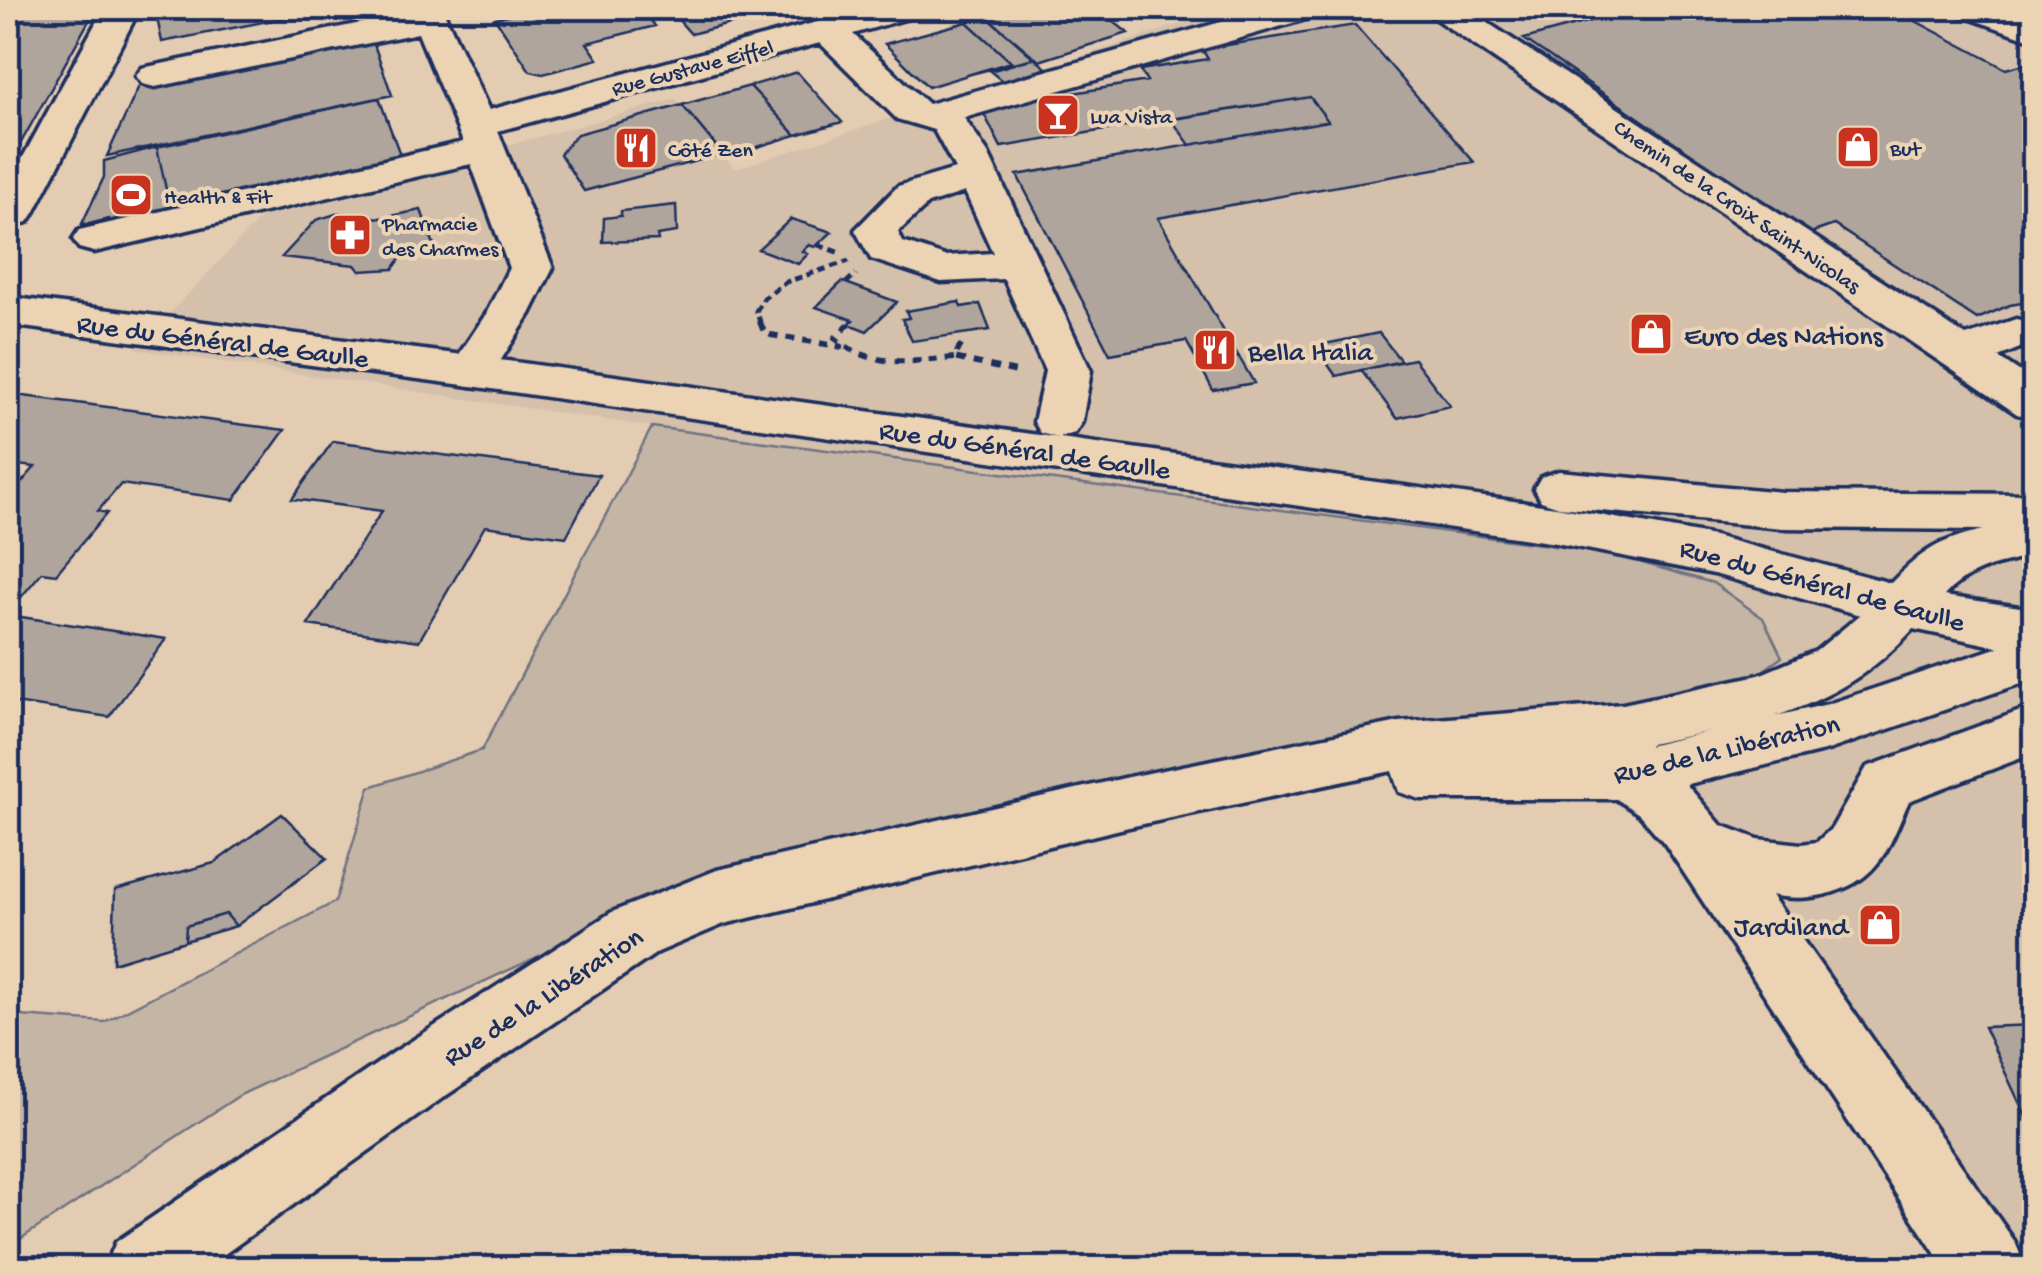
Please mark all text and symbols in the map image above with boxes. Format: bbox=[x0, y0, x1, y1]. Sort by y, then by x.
street label: Rue Gustave Eiffel bbox=[609, 36, 777, 104]
bar icon: Lua Vista bbox=[1035, 92, 1081, 138]
place label: Lua Vista bbox=[1090, 106, 1173, 132]
street label: Chemin de la Croix Saint-Nicolas bbox=[1607, 116, 1865, 301]
shop icon: But bbox=[1835, 124, 1881, 170]
restaurant icon: Côté Zen bbox=[613, 125, 659, 171]
place label: But bbox=[1889, 138, 1923, 164]
place label: Côté Zen bbox=[668, 139, 753, 165]
sports icon: Health & Fit bbox=[108, 172, 154, 218]
place label: Health & Fit bbox=[164, 186, 273, 212]
pharmacy icon: Pharmacie des Charmes bbox=[327, 212, 373, 258]
place label: Pharmacie des Charmes bbox=[381, 213, 499, 264]
street label: Rue du Général de Gaulle bbox=[75, 309, 371, 378]
shop icon: Euro des Nations bbox=[1628, 311, 1674, 357]
place label: Euro des Nations bbox=[1684, 322, 1884, 355]
restaurant icon: Bella Italia bbox=[1192, 327, 1238, 373]
place label: Bella Italia bbox=[1247, 338, 1374, 371]
street label: Rue du Général de Gaulle bbox=[877, 416, 1173, 489]
street label: Rue du Général de Gaulle bbox=[1676, 533, 1969, 641]
street label: Rue de la Libération bbox=[1611, 709, 1844, 793]
shop icon: Jardiland bbox=[1857, 902, 1903, 948]
place label: Jardiland bbox=[1734, 913, 1851, 946]
street label: Rue de la Libération bbox=[439, 922, 651, 1076]

